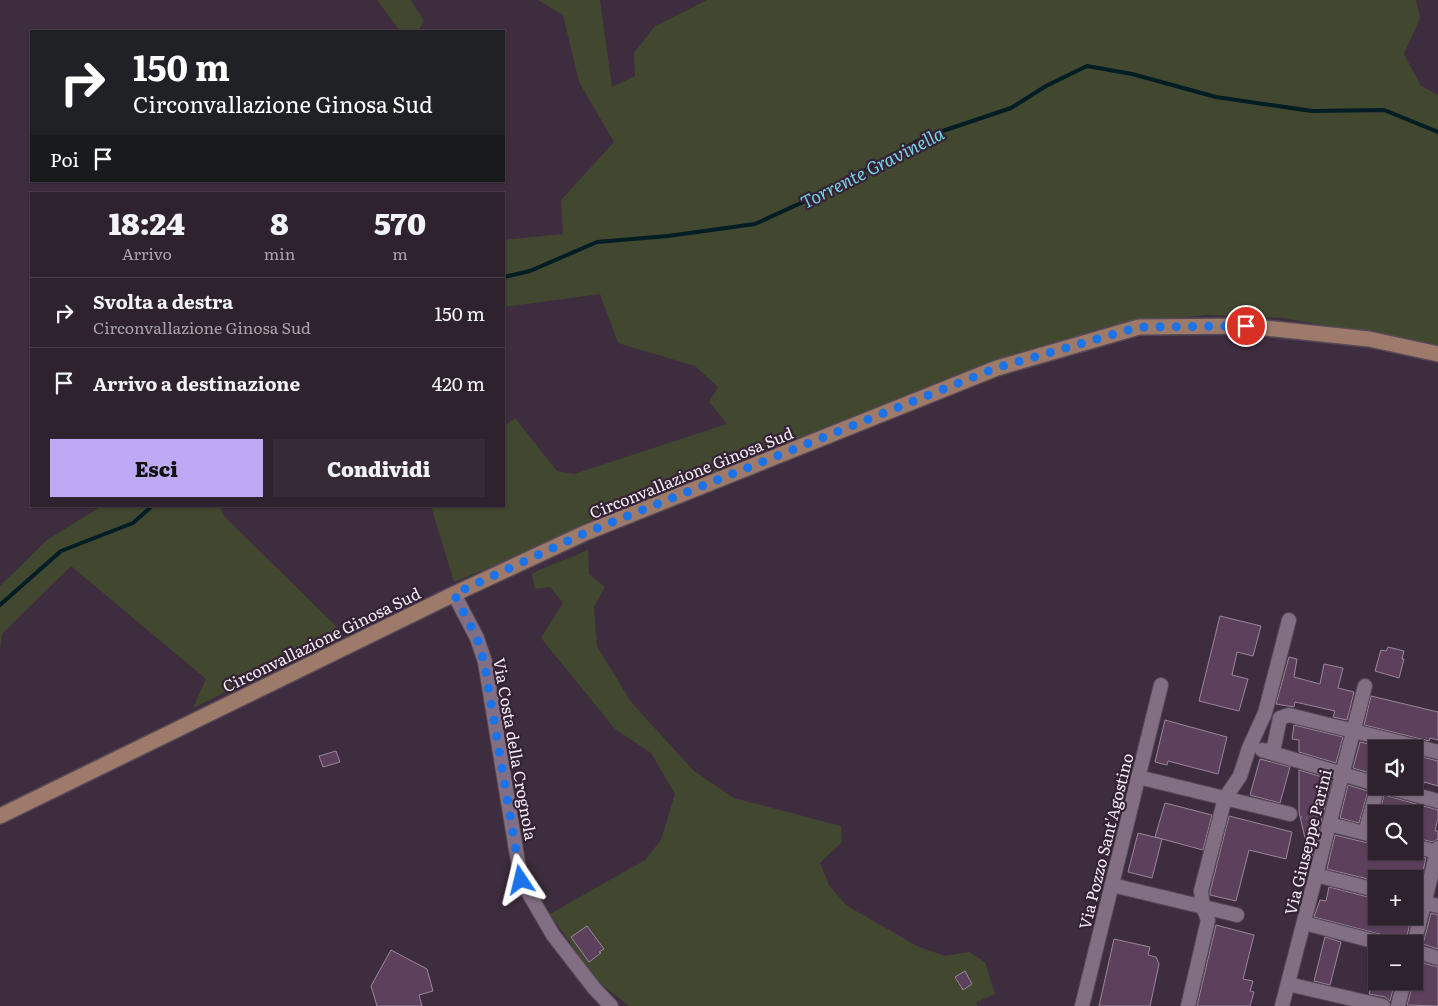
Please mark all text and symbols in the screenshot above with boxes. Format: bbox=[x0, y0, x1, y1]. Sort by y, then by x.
text: 150 m bbox=[133, 40, 230, 92]
icon: right bbox=[50, 50, 115, 115]
text: Circonvallazione Ginosa Sud bbox=[133, 87, 433, 120]
water label: Torrente Gravinella bbox=[796, 119, 949, 215]
text: Poi bbox=[50, 145, 79, 173]
icon: arrive bbox=[89, 145, 117, 173]
text: 18:24 bbox=[109, 200, 185, 244]
text: 8 bbox=[270, 200, 289, 244]
text: 570 bbox=[374, 200, 426, 244]
text: Arrivo bbox=[122, 241, 172, 265]
text: min bbox=[264, 241, 295, 265]
text: m bbox=[392, 241, 408, 265]
text: Svolta a destra bbox=[93, 287, 233, 315]
icon: right bbox=[50, 299, 78, 327]
text: 150 m bbox=[434, 299, 485, 327]
pin bbox=[1225, 305, 1267, 347]
icon: arrive bbox=[1232, 312, 1260, 340]
text: Circonvallazione Ginosa Sud bbox=[93, 315, 311, 339]
icon: arrive bbox=[50, 369, 78, 397]
text: Arrivo a destinazione bbox=[93, 369, 300, 397]
text: 420 m bbox=[432, 369, 485, 397]
street label: Circonvallazione Ginosa Sud bbox=[585, 420, 797, 524]
button: Esci bbox=[50, 439, 263, 497]
button: Condividi bbox=[273, 439, 485, 497]
street label: Circonvallazione Ginosa Sud bbox=[218, 580, 424, 698]
street label: Via Costa della Crognola bbox=[488, 656, 544, 843]
map controls bbox=[1368, 740, 1423, 990]
button: sound bbox=[1368, 740, 1423, 795]
street label: Via Pozzo Sant'Agostino bbox=[1071, 750, 1139, 932]
street label: Via Giuseppe Parini bbox=[1277, 767, 1337, 917]
button: search bbox=[1368, 805, 1423, 860]
position arrow bbox=[494, 853, 546, 905]
button: + bbox=[1368, 870, 1423, 925]
button: − bbox=[1368, 935, 1423, 990]

